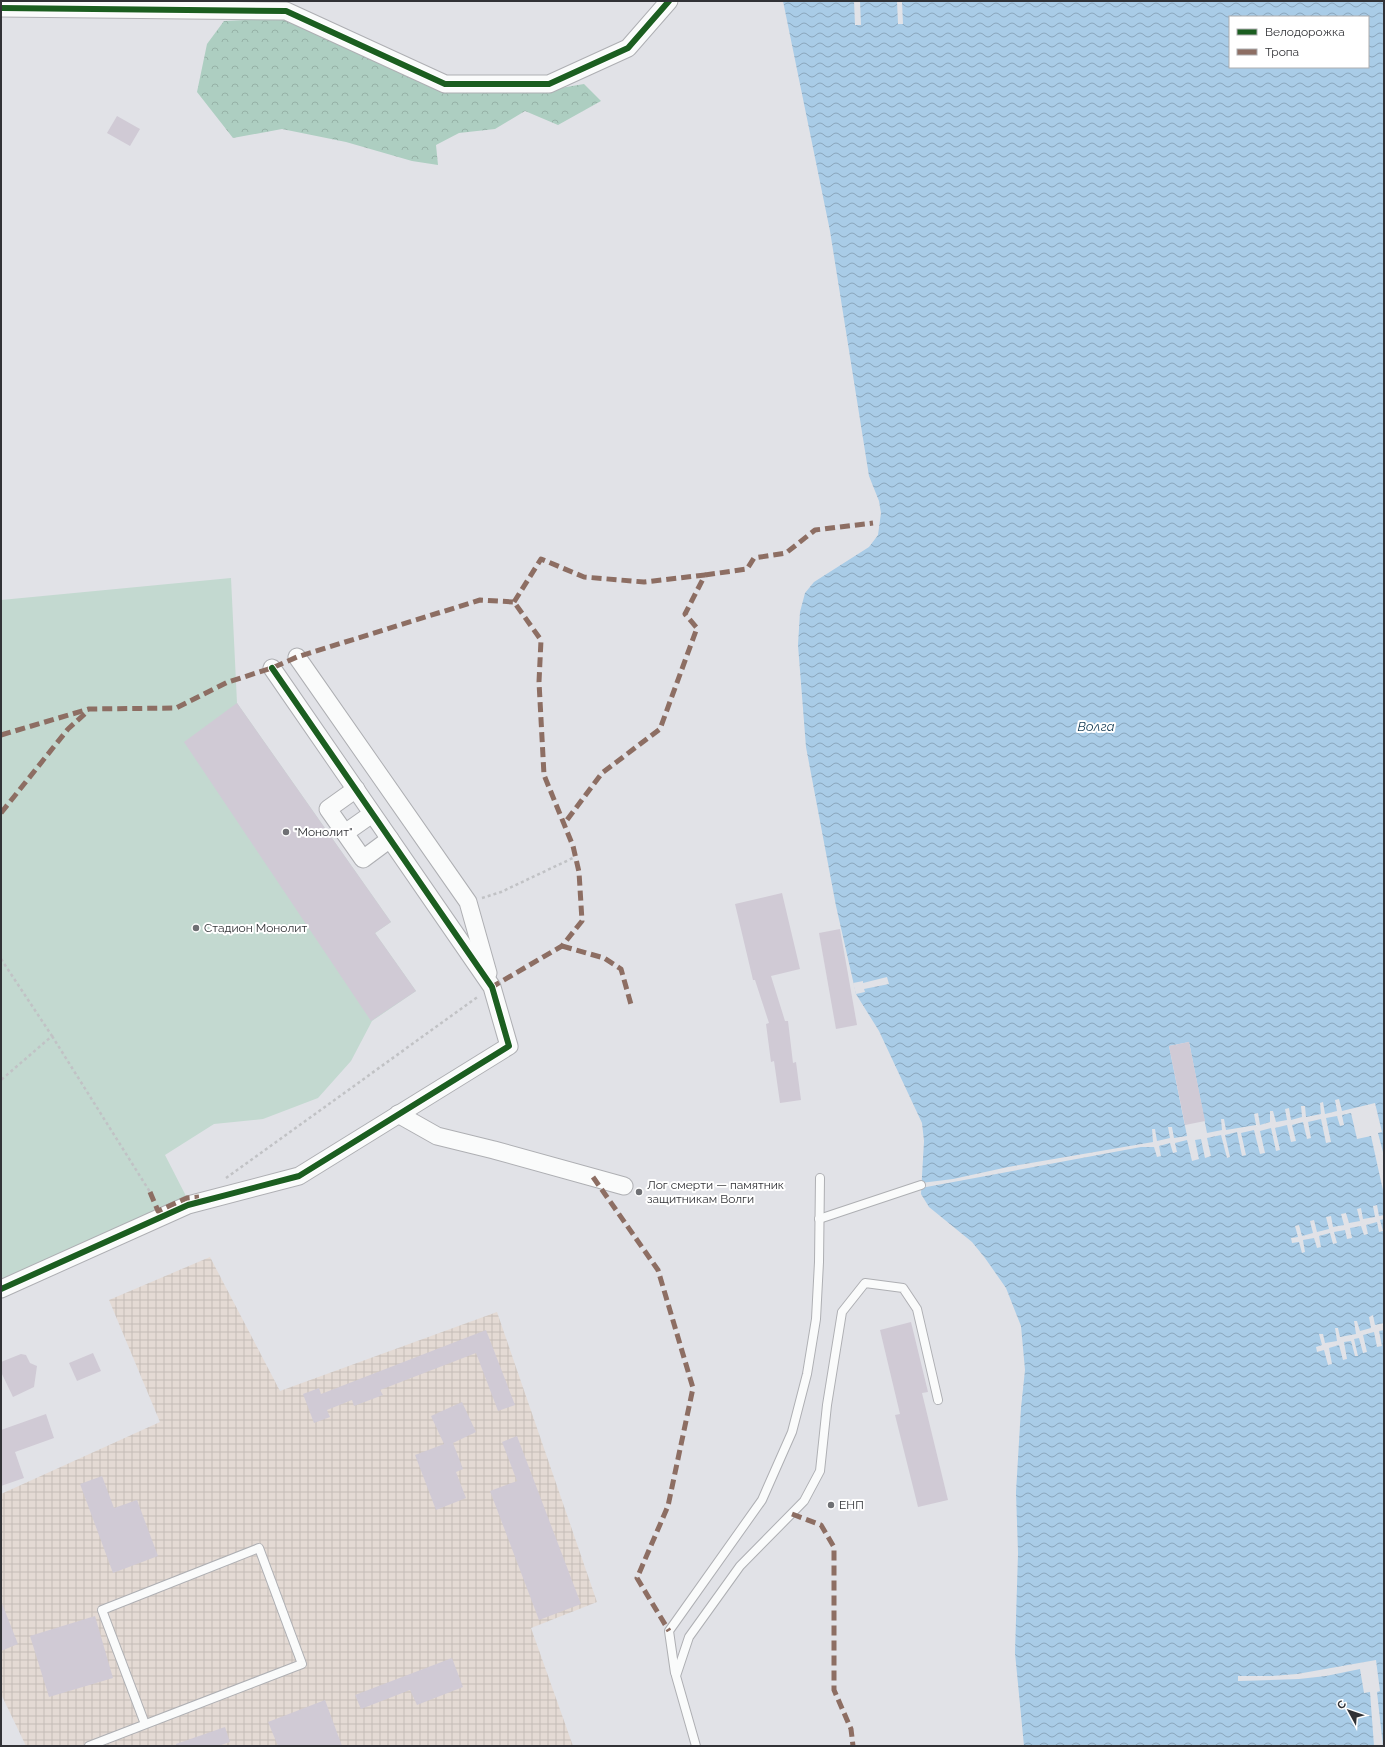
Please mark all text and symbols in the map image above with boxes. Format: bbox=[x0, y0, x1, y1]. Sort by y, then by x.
legend bbox=[1229, 16, 1369, 68]
text: Велодорожка bbox=[1265, 25, 1345, 39]
text: Тропа bbox=[1265, 45, 1299, 59]
water label: Волга bbox=[1077, 719, 1115, 734]
place label: "Монолит" bbox=[294, 825, 352, 839]
marker: "Монолит" bbox=[281, 827, 291, 837]
place label: Стадион Монолит bbox=[204, 921, 307, 935]
marker: Стадион Монолит bbox=[191, 923, 201, 933]
place label: Лог смерти — памятник защитникам Волги bbox=[647, 1178, 784, 1206]
marker: Лог смерти — памятник защитникам Волги bbox=[634, 1187, 644, 1197]
place label: ЕНП bbox=[839, 1498, 864, 1512]
marker: ЕНП bbox=[826, 1500, 836, 1510]
north arrow bbox=[1329, 1691, 1369, 1731]
text: С bbox=[1334, 1697, 1349, 1712]

